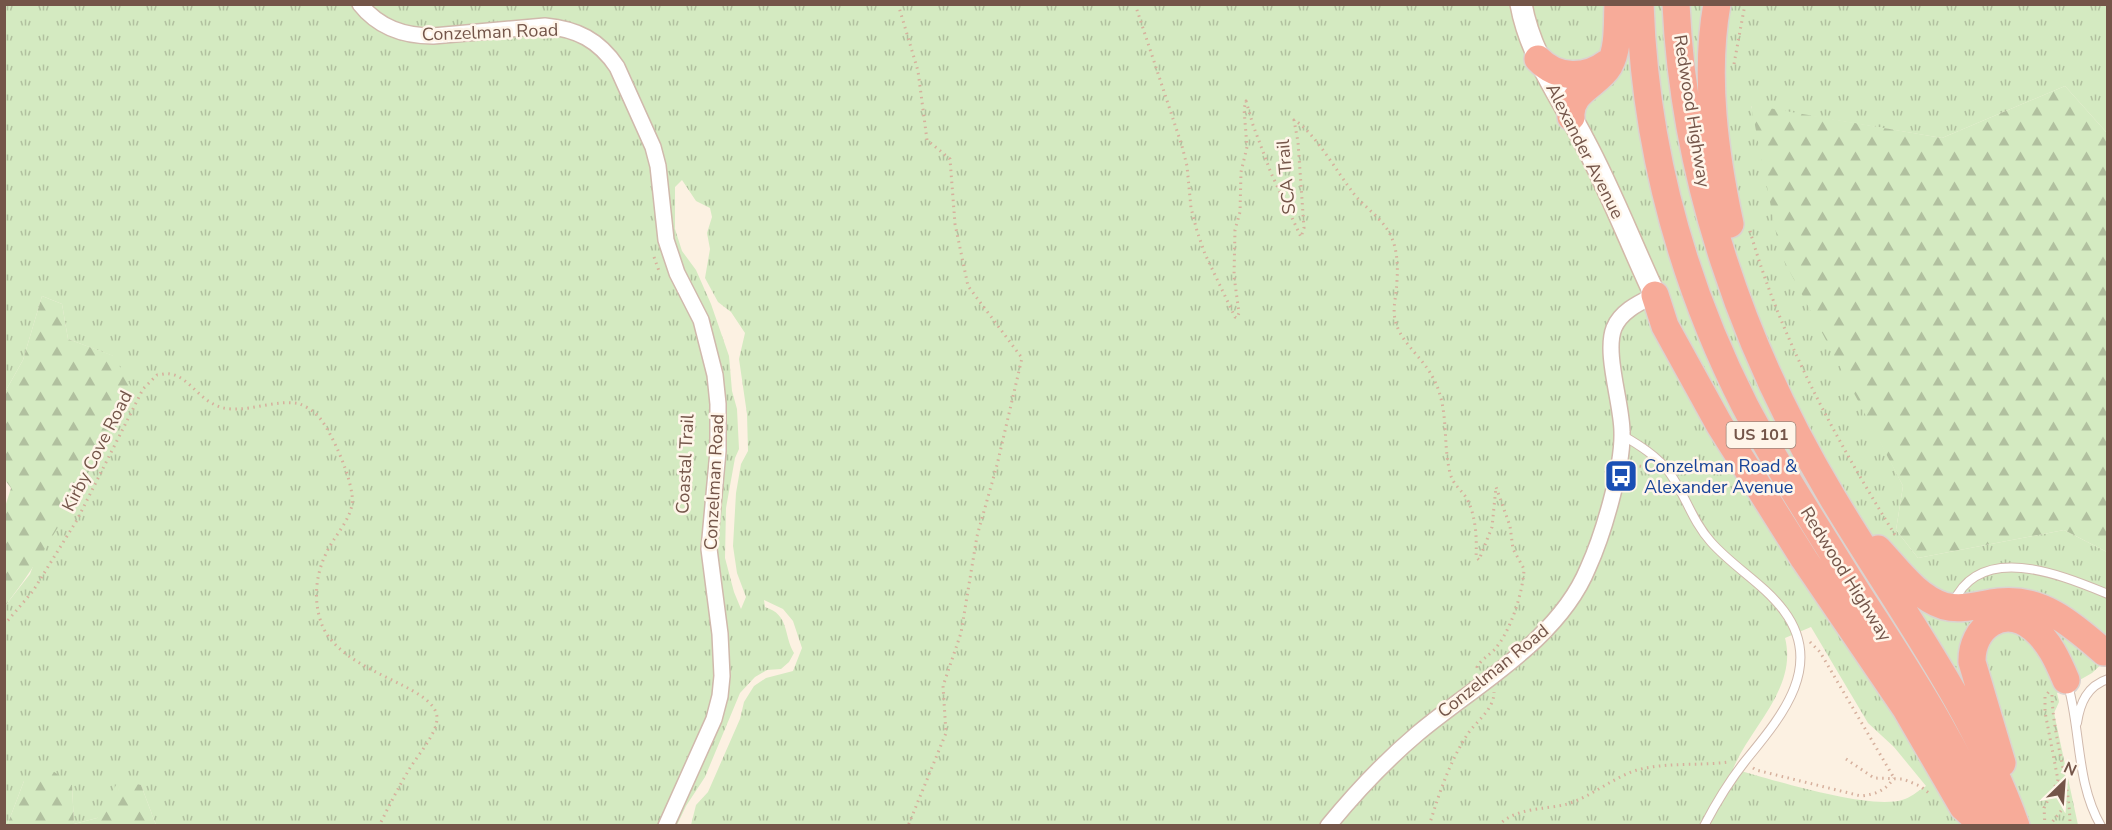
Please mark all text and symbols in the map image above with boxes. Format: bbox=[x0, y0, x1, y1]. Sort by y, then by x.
street label: Conzelman Road bbox=[421, 18, 559, 46]
street label: Redwood Highway bbox=[1668, 33, 1716, 190]
street label: Alexander Avenue bbox=[1540, 79, 1630, 223]
street label: SCA Trail bbox=[1271, 138, 1301, 216]
street label: Kirby Cove Road bbox=[56, 386, 138, 516]
street label: Coastal Trail bbox=[670, 413, 700, 515]
street label: Conzelman Road bbox=[698, 413, 730, 551]
road number: US 101 bbox=[1726, 422, 1796, 448]
place label: Conzelman Road & Alexander Avenue bbox=[1644, 454, 1798, 499]
bus stop icon: Conzelman Road & Alexander Avenue bbox=[1603, 458, 1639, 494]
street label: Redwood Highway bbox=[1795, 502, 1897, 646]
street label: Conzelman Road bbox=[1432, 619, 1554, 723]
north arrow bbox=[2034, 752, 2094, 812]
text: N bbox=[2060, 757, 2080, 782]

